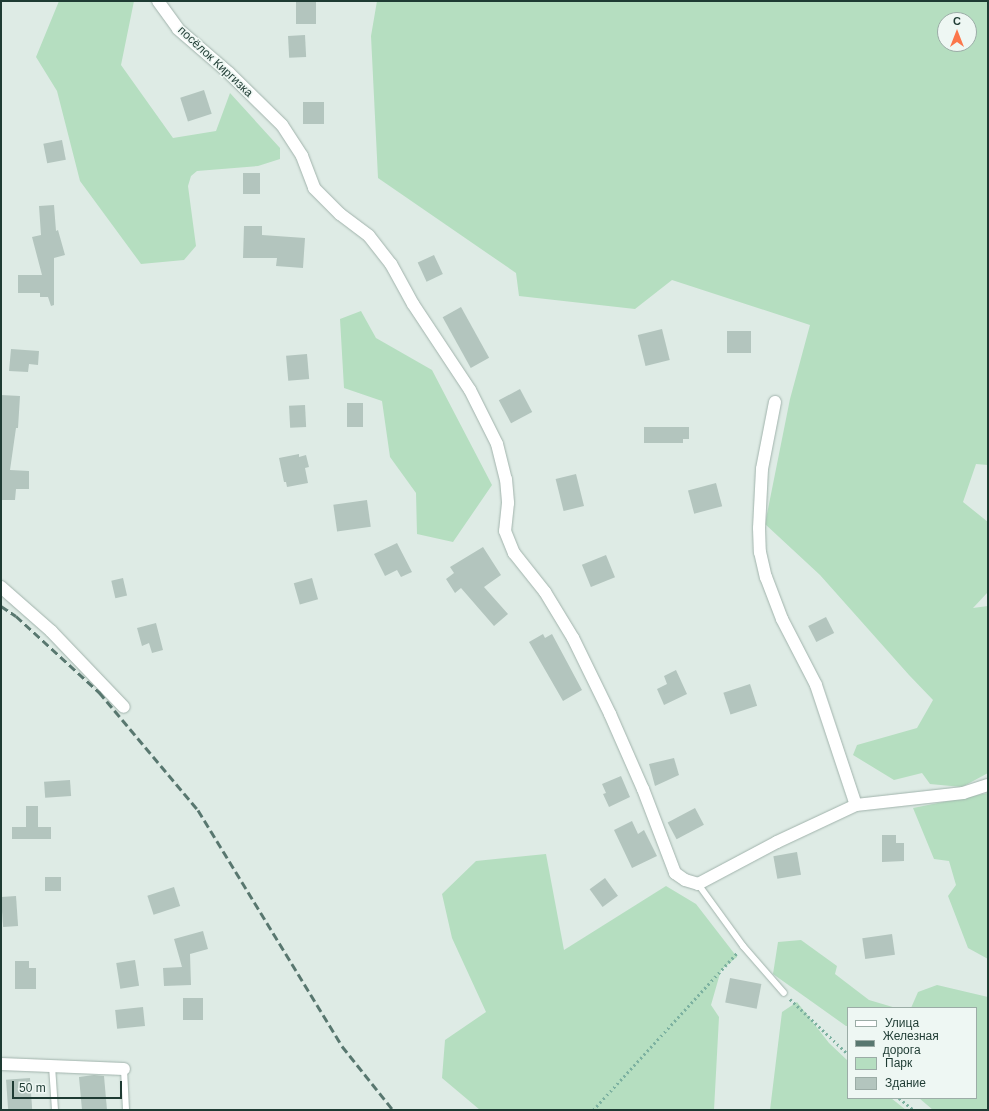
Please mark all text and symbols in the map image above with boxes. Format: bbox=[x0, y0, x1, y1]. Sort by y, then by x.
north arrow bbox=[937, 12, 977, 52]
text: С bbox=[953, 15, 961, 27]
street label: посёлок Киргизка bbox=[174, 24, 256, 100]
legend bbox=[847, 1007, 977, 1099]
text: Улица bbox=[885, 1016, 919, 1030]
text: Железная дорога bbox=[883, 1029, 939, 1057]
text: Парк bbox=[885, 1056, 912, 1070]
scale bar bbox=[14, 1073, 124, 1099]
text: Здание bbox=[885, 1076, 926, 1090]
text: 50 m bbox=[19, 1081, 46, 1095]

